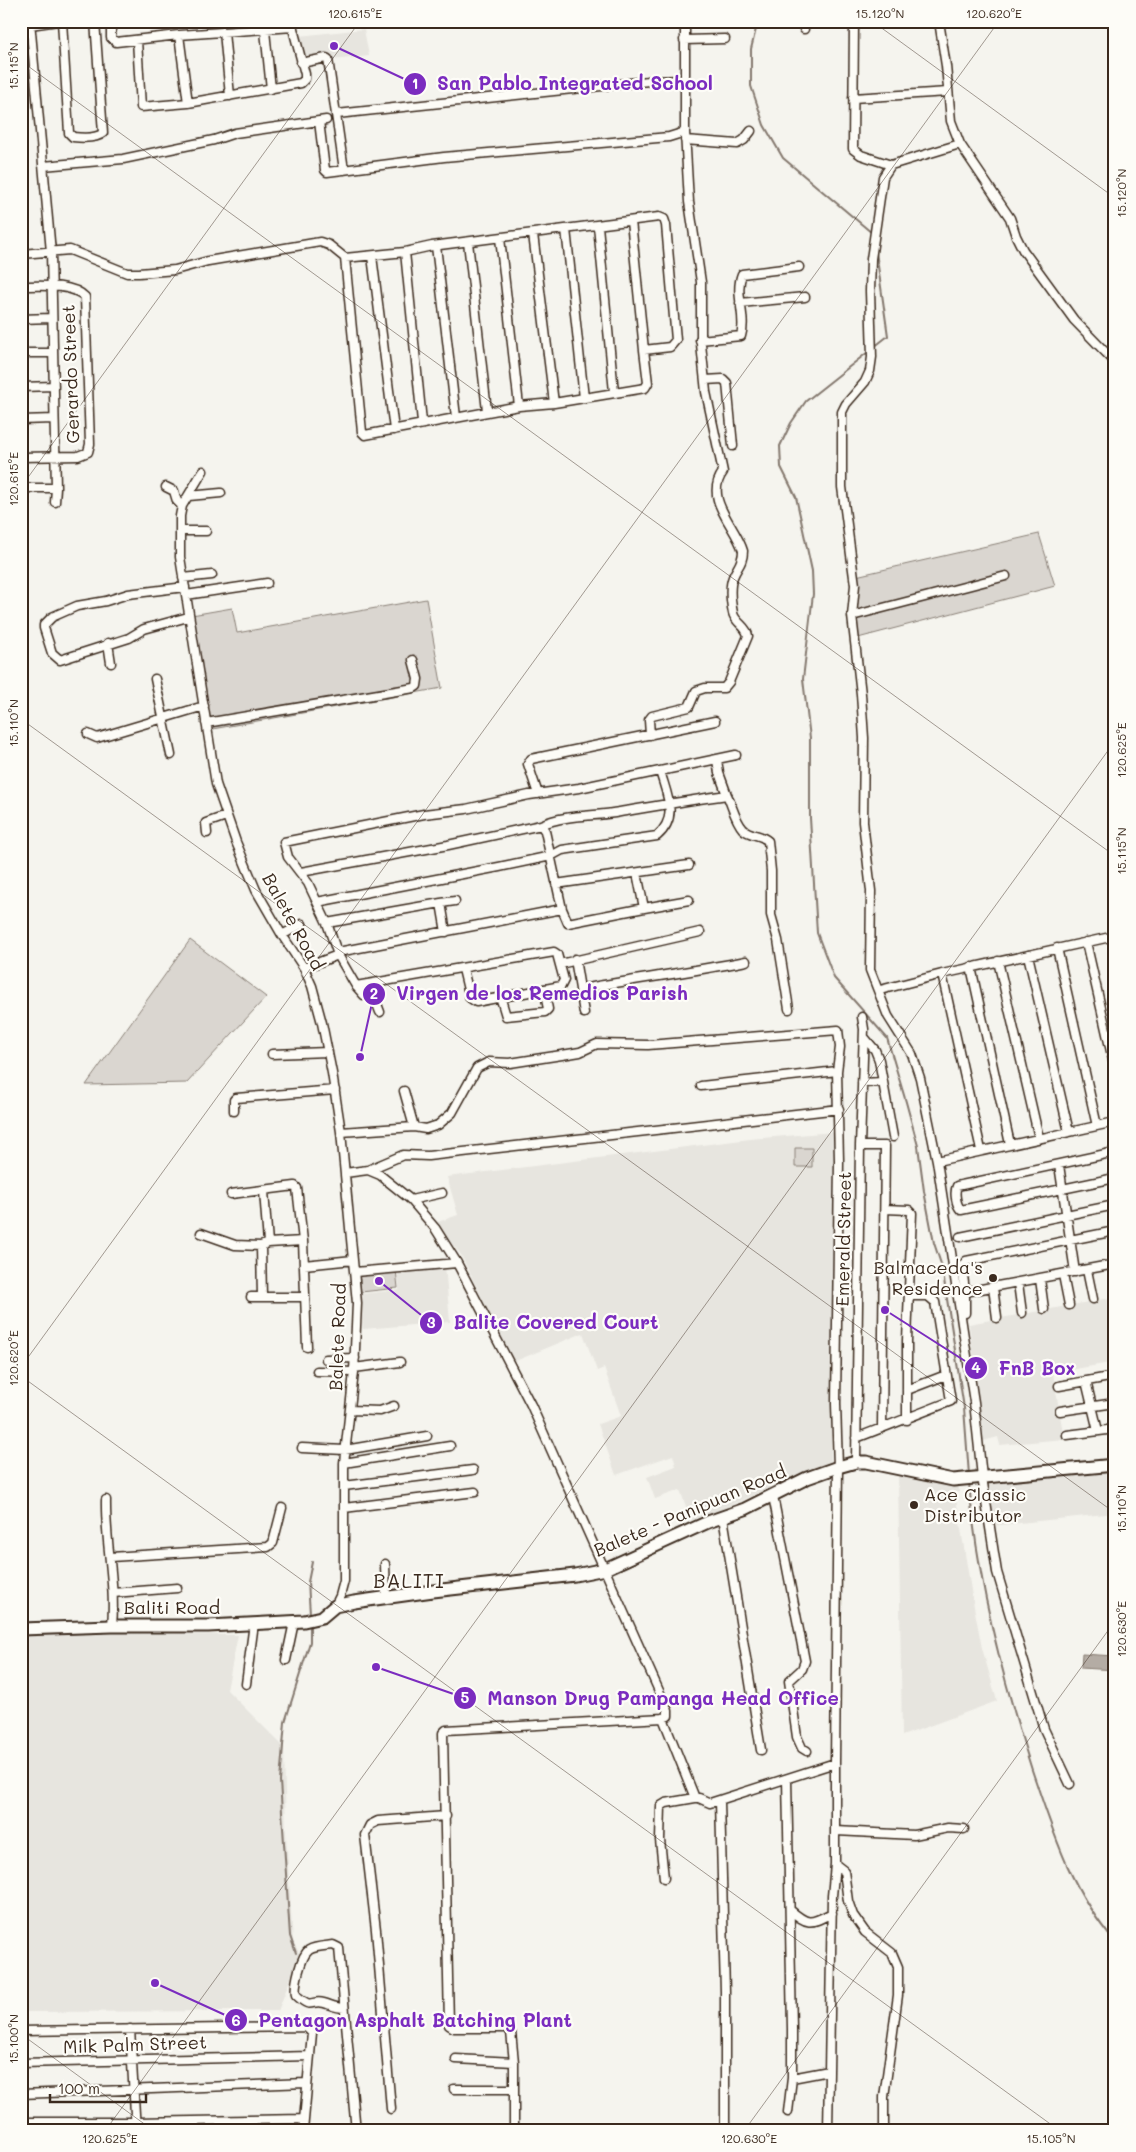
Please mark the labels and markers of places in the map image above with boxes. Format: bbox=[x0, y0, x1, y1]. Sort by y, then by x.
callout: San Pablo Integrated School bbox=[402, 67, 723, 101]
callout: Virgen de los Remedios Parish bbox=[361, 977, 698, 1011]
place label: Balmaceda's Residence bbox=[873, 1255, 983, 1300]
marker: Balmaceda's Residence bbox=[987, 1272, 999, 1284]
callout: Balite Covered Court bbox=[418, 1306, 668, 1340]
callout: FnB Box bbox=[964, 1351, 1086, 1385]
place label: Ace Classic Distributor bbox=[924, 1482, 1026, 1527]
marker: Ace Classic Distributor bbox=[908, 1499, 920, 1511]
callout: Manson Drug Pampanga Head Office bbox=[453, 1681, 849, 1715]
callout: Pentagon Asphalt Batching Plant bbox=[224, 2003, 582, 2037]

